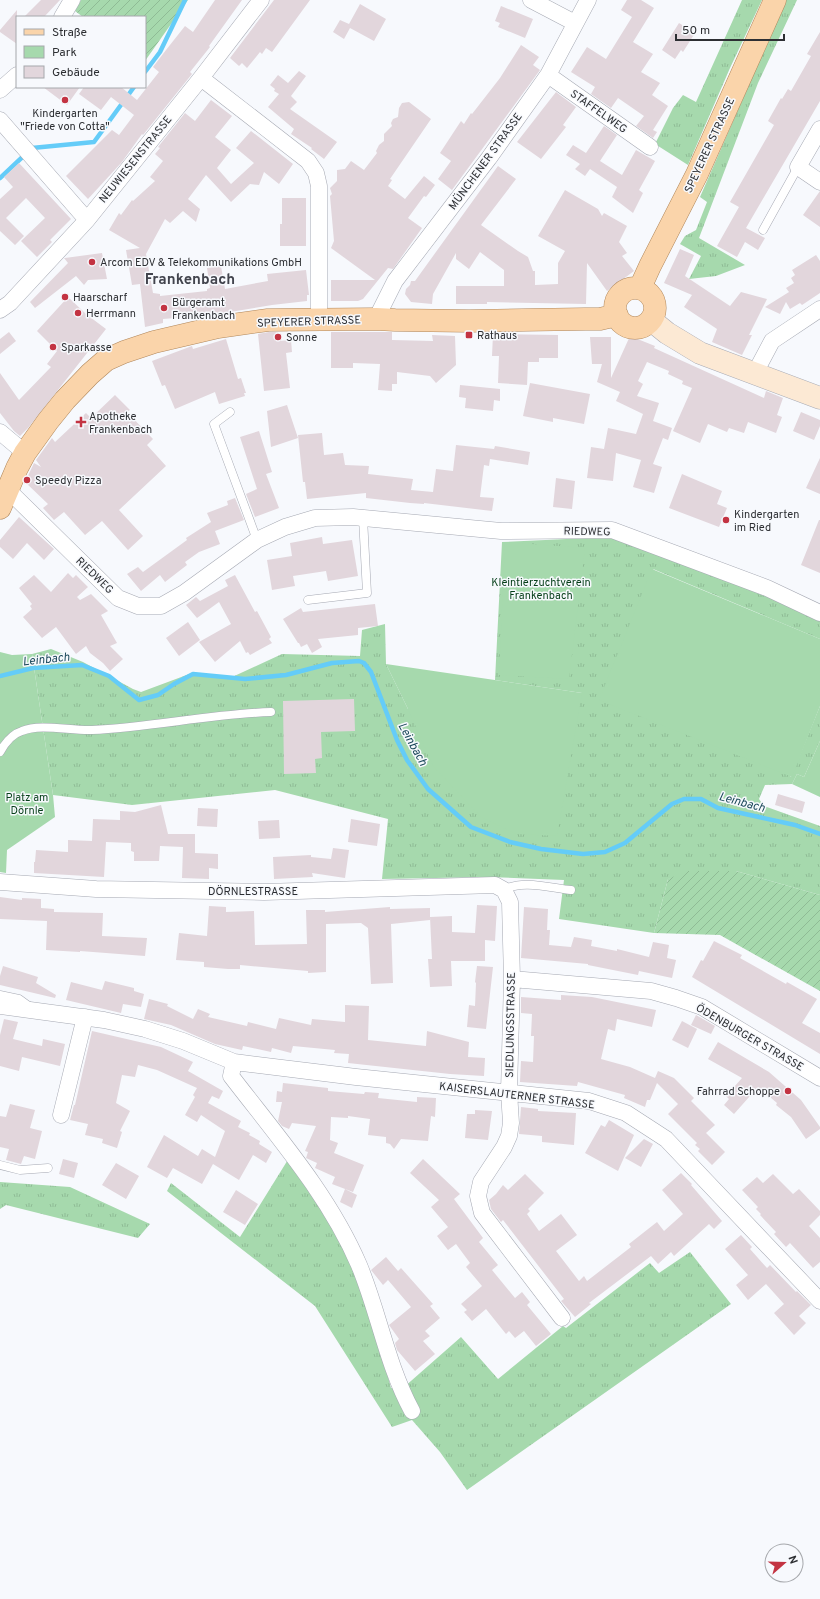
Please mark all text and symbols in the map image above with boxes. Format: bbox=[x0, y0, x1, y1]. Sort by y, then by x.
legend bbox=[16, 16, 146, 88]
scale bar bbox=[676, 16, 784, 42]
text: 50 m bbox=[682, 23, 710, 39]
text: Straße bbox=[52, 25, 87, 41]
text: Park bbox=[52, 45, 77, 61]
text: Gebäude bbox=[52, 65, 100, 81]
street label: STAFFELWEG bbox=[567, 87, 630, 137]
marker: Kindergarten "Friede von Cotta" bbox=[60, 95, 70, 105]
street label: SPEYERER STRASSE bbox=[682, 95, 738, 195]
place label: Kindergarten "Friede von Cotta" bbox=[20, 107, 110, 134]
street label: MÜNCHENER STRASSE bbox=[445, 110, 526, 213]
street label: NEUWIESENSTRASSE bbox=[96, 113, 175, 206]
place label: Arcom EDV & Telekommunikations GmbH bbox=[100, 256, 302, 270]
marker: Arcom EDV & Telekommunikations GmbH bbox=[87, 257, 97, 267]
district label: Frankenbach bbox=[145, 271, 235, 290]
place label: Haarscharf bbox=[73, 291, 127, 305]
marker: Haarscharf bbox=[60, 292, 70, 302]
place label: Bürgeramt Frankenbach bbox=[172, 296, 235, 323]
marker: Bürgeramt Frankenbach bbox=[159, 303, 169, 313]
place label: Herrmann bbox=[86, 307, 136, 321]
marker: Herrmann bbox=[73, 308, 83, 318]
street label: SPEYERER STRASSE bbox=[257, 313, 361, 331]
place label: Rathaus bbox=[477, 329, 517, 343]
marker: Rathaus bbox=[464, 330, 474, 340]
place label: Sonne bbox=[286, 331, 317, 345]
marker: Sonne bbox=[273, 332, 283, 342]
place label: Sparkasse bbox=[61, 341, 112, 355]
marker: Sparkasse bbox=[48, 342, 58, 352]
place label: Apotheke Frankenbach bbox=[89, 410, 152, 437]
marker: Apotheke Frankenbach bbox=[76, 417, 86, 427]
place label: Speedy Pizza bbox=[35, 474, 102, 488]
marker: Speedy Pizza bbox=[22, 475, 32, 485]
place label: Kindergarten im Ried bbox=[734, 508, 800, 535]
marker: Kindergarten im Ried bbox=[721, 515, 731, 525]
street label: RIEDWEG bbox=[563, 525, 611, 539]
street label: RIEDWEG bbox=[73, 554, 116, 597]
park label: Kleintierzuchtverein Frankenbach bbox=[491, 576, 591, 603]
water label: Leinbach bbox=[22, 650, 71, 670]
water label: Leinbach bbox=[394, 720, 431, 769]
water label: Leinbach bbox=[717, 789, 767, 817]
park label: Platz am Dörnle bbox=[6, 791, 48, 818]
street label: DÖRNLESTRASSE bbox=[208, 884, 298, 899]
street label: SIEDLUNGSSTRASSE bbox=[503, 972, 519, 1078]
street label: ÖDENBURGER STRASSE bbox=[693, 1000, 806, 1075]
street label: KAISERSLAUTERNER STRASSE bbox=[438, 1080, 595, 1112]
place label: Fahrrad Schoppe bbox=[697, 1085, 780, 1099]
marker: Fahrrad Schoppe bbox=[783, 1086, 793, 1096]
north arrow bbox=[764, 1543, 804, 1583]
text: N bbox=[785, 1554, 800, 1566]

